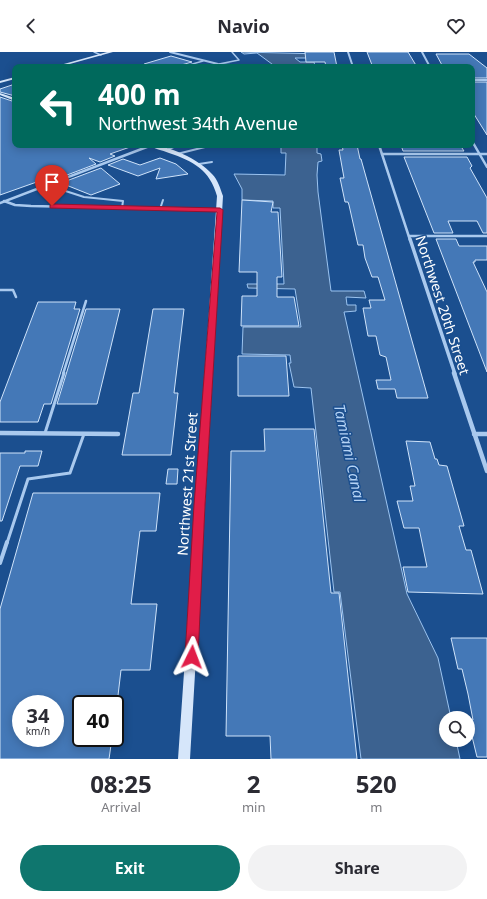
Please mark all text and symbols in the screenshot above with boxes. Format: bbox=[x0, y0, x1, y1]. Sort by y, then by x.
text: Navio bbox=[217, 14, 270, 38]
icon: back bbox=[20, 15, 42, 37]
icon: heart bbox=[445, 15, 467, 37]
text: 400 m bbox=[98, 75, 181, 113]
icon: left bbox=[32, 80, 84, 132]
text: Northwest 34th Avenue bbox=[98, 111, 298, 135]
pin bbox=[35, 165, 69, 206]
icon: arrive bbox=[41, 171, 63, 193]
street label: Northwest 20th Street bbox=[412, 233, 474, 377]
water label: Tamiami Canal bbox=[330, 402, 370, 505]
street label: Northwest 21st Street bbox=[173, 412, 201, 556]
position arrow bbox=[171, 636, 213, 678]
speed limit sign: 40 bbox=[72, 695, 124, 747]
text: 34 bbox=[27, 702, 49, 729]
map controls bbox=[439, 711, 475, 747]
button: search bbox=[439, 711, 475, 747]
text: km/h bbox=[26, 724, 50, 738]
text: 08:25 bbox=[90, 767, 152, 800]
text: 2 bbox=[247, 767, 261, 800]
text: 520 bbox=[356, 767, 397, 800]
text: Arrival bbox=[101, 798, 141, 816]
text: min bbox=[242, 798, 265, 816]
text: m bbox=[370, 798, 382, 816]
button: Exit bbox=[20, 845, 240, 891]
button: Share bbox=[248, 845, 467, 891]

